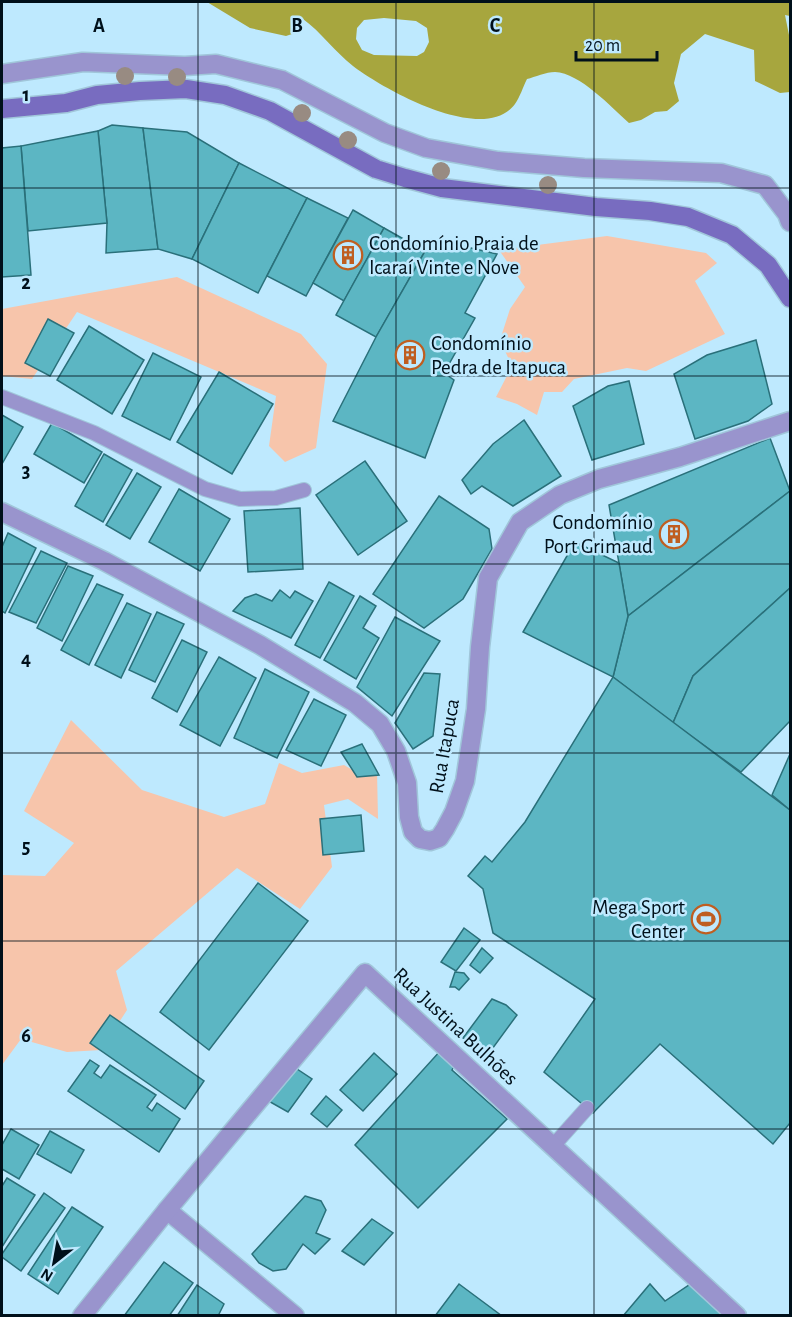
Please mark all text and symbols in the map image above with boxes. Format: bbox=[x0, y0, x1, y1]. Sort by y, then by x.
text: A bbox=[93, 16, 105, 36]
text: B bbox=[291, 16, 303, 36]
text: C bbox=[490, 16, 501, 36]
scale bar bbox=[576, 24, 657, 62]
text: 20 m bbox=[585, 37, 620, 55]
text: 1 bbox=[22, 85, 30, 105]
place label: Condomínio Praia de Icaraí Vinte e Nove bbox=[369, 233, 539, 278]
building icon: Condomínio Praia de Icaraí Vinte e Nove bbox=[332, 239, 364, 271]
text: 2 bbox=[21, 273, 31, 293]
place label: Condomínio Pedra de Itapuca bbox=[431, 333, 566, 378]
building icon: Condomínio Pedra de Itapuca bbox=[394, 339, 426, 371]
text: 3 bbox=[22, 461, 30, 481]
place label: Condomínio Port Grimaud bbox=[544, 512, 653, 557]
building icon: Condomínio Port Grimaud bbox=[658, 518, 690, 550]
text: 4 bbox=[21, 649, 31, 669]
street label: Rua Itapuca bbox=[426, 697, 463, 795]
text: 5 bbox=[22, 837, 30, 857]
place label: Mega Sport Center bbox=[592, 897, 685, 942]
sports icon: Mega Sport Center bbox=[690, 903, 722, 935]
street label: Rua Justina Bulhões bbox=[389, 964, 522, 1089]
text: 6 bbox=[21, 1026, 31, 1046]
north arrow bbox=[24, 1233, 84, 1293]
text: N bbox=[38, 1265, 56, 1285]

